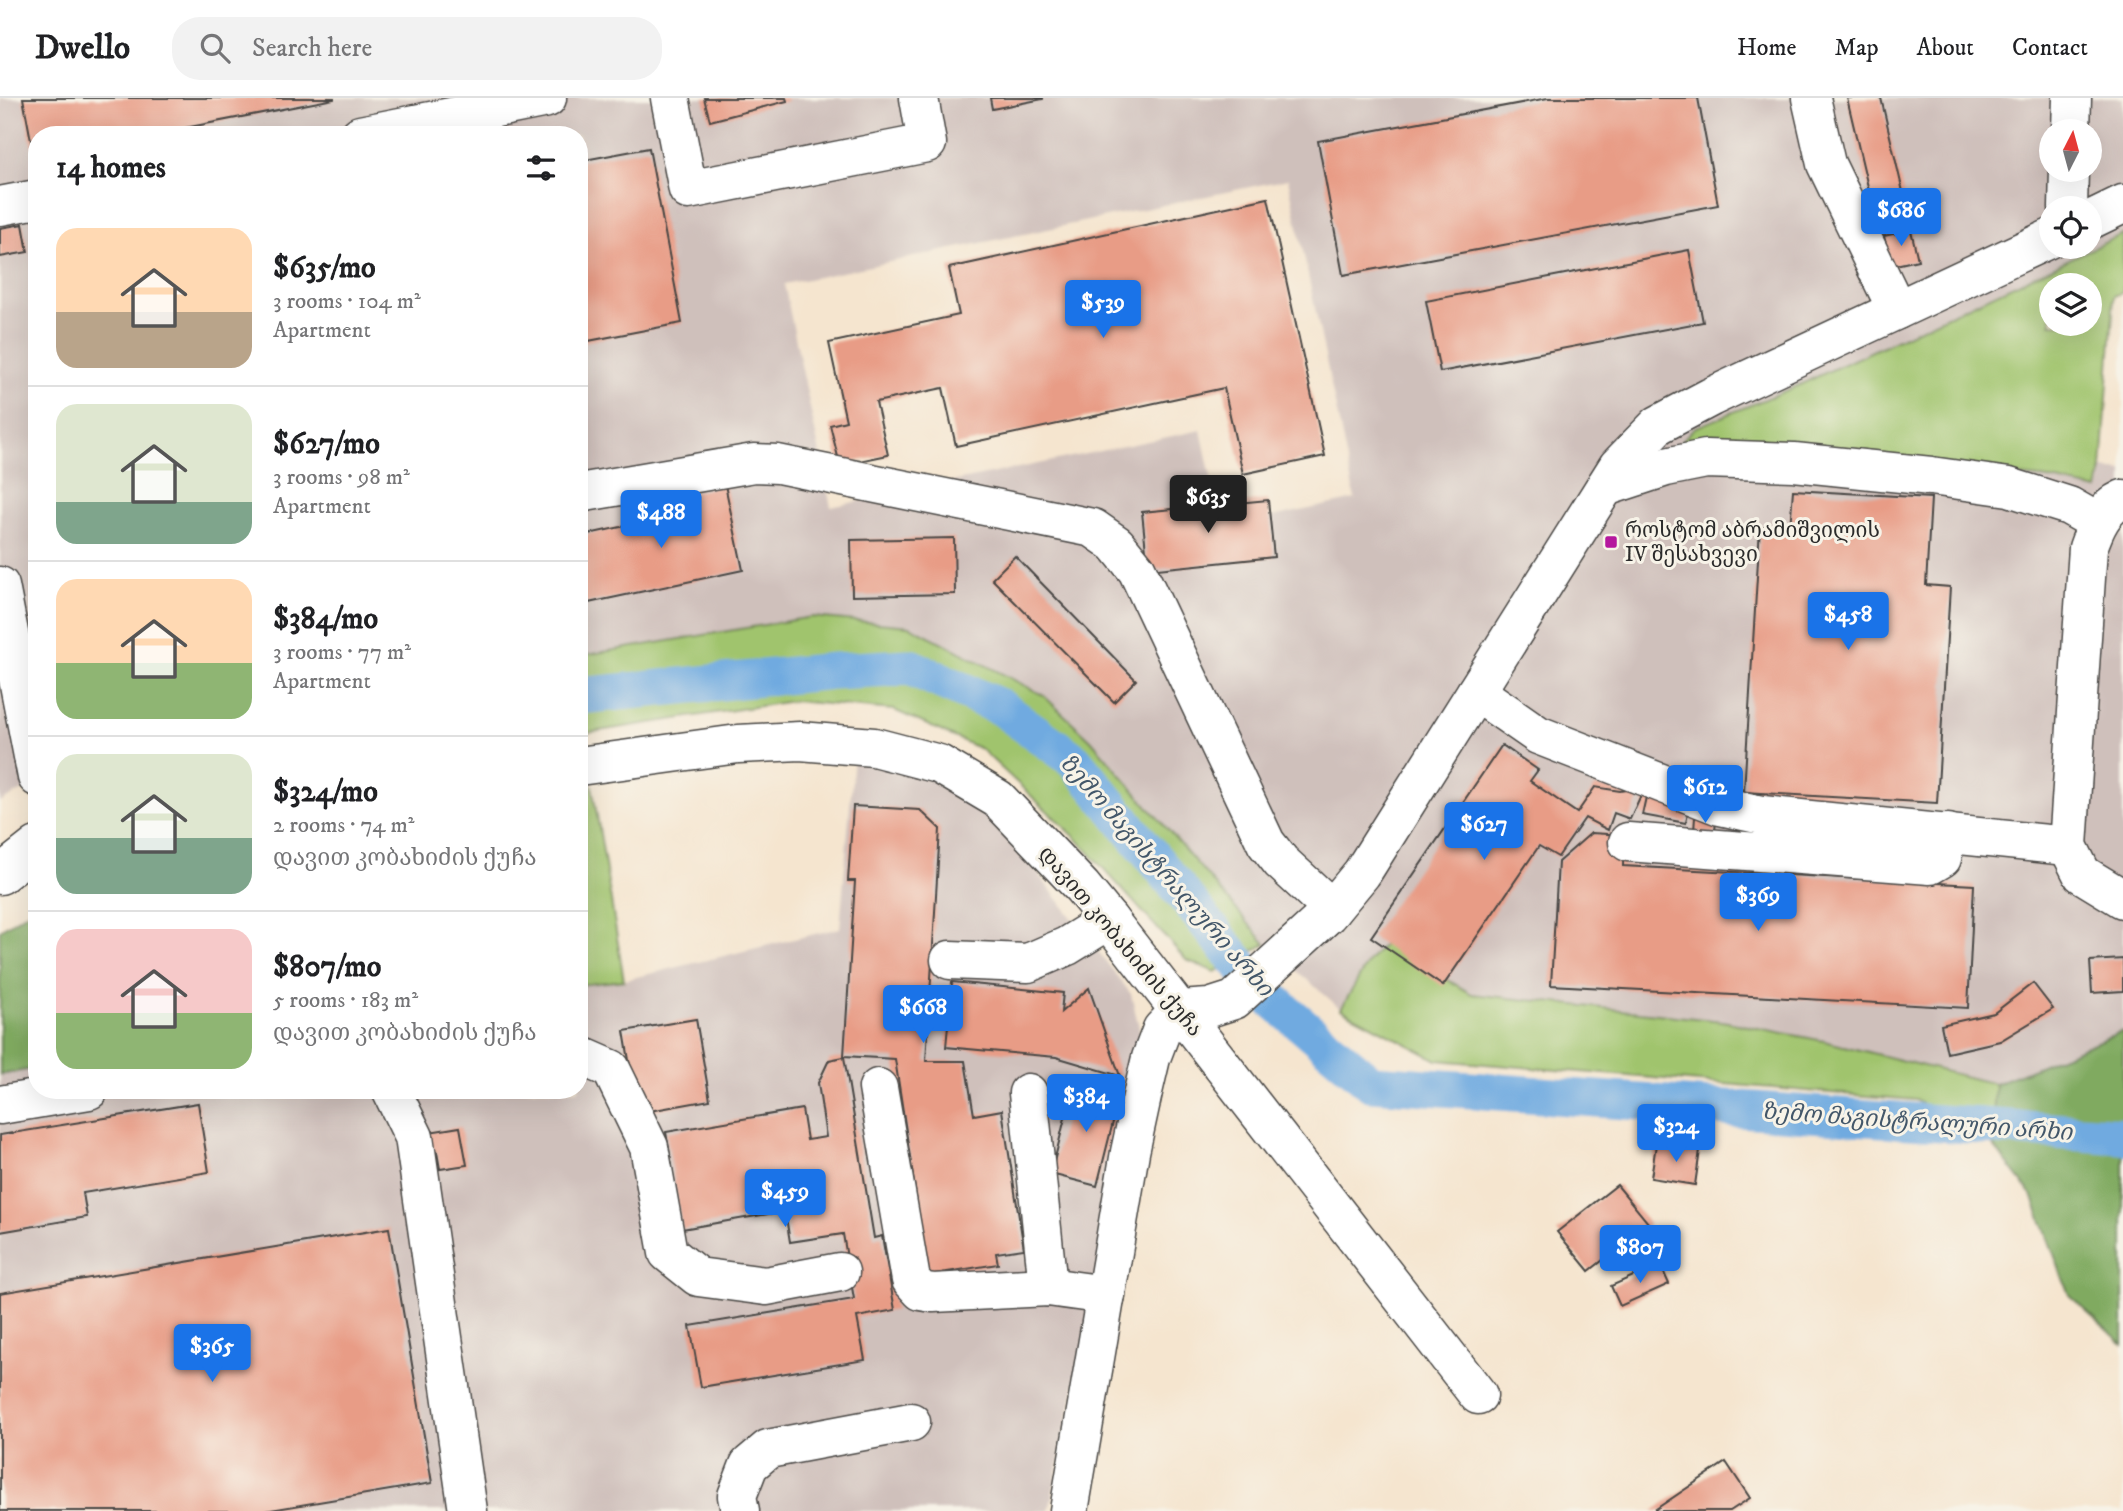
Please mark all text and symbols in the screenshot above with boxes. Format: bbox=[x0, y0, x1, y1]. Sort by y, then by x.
search box bbox=[172, 17, 662, 80]
text: Dwello bbox=[35, 28, 130, 69]
icon: search bbox=[196, 29, 234, 67]
text: Search here bbox=[252, 32, 372, 65]
text: Home bbox=[1737, 33, 1796, 63]
text: Map bbox=[1834, 33, 1879, 63]
text: About bbox=[1917, 33, 1974, 63]
text: Contact bbox=[2012, 33, 2088, 63]
north arrow bbox=[2039, 119, 2102, 182]
map controls bbox=[2039, 119, 2102, 336]
icon: filters bbox=[522, 149, 560, 187]
text: 14 homes bbox=[56, 150, 166, 187]
pin: $686 bbox=[1860, 188, 1942, 248]
text: $686 bbox=[1877, 196, 1925, 225]
button: locate bbox=[2039, 196, 2102, 259]
text: $635/mo bbox=[273, 250, 376, 287]
icon: home bbox=[112, 256, 196, 340]
button: layers bbox=[2039, 273, 2102, 336]
pin: $539 bbox=[1062, 280, 1144, 340]
text: 3 rooms · 104 m² bbox=[273, 287, 421, 316]
text: $539 bbox=[1081, 288, 1125, 317]
text: Apartment bbox=[273, 316, 371, 345]
text: $627/mo bbox=[273, 426, 380, 463]
icon: home bbox=[112, 432, 196, 516]
text: 3 rooms · 98 m² bbox=[273, 463, 410, 492]
pin: $635 bbox=[1167, 476, 1249, 535]
text: $635 bbox=[1186, 483, 1230, 512]
pin: $488 bbox=[620, 490, 702, 550]
text: Apartment bbox=[273, 492, 371, 521]
text: $488 bbox=[637, 498, 685, 527]
place label: როსტომ აბრამიშვილის IV შესახვევი bbox=[1625, 518, 1880, 568]
marker: როსტომ აბრამიშვილის IV შესახვევი bbox=[1603, 534, 1619, 550]
pin: $458 bbox=[1807, 592, 1889, 652]
text: $458 bbox=[1824, 600, 1872, 629]
text: $384/mo bbox=[273, 601, 378, 638]
icon: home bbox=[112, 607, 196, 691]
text: 3 rooms · 77 m² bbox=[273, 638, 411, 667]
text: Apartment bbox=[273, 667, 371, 696]
water label: ზემო მაგისტრალური არხი bbox=[1053, 749, 1280, 1004]
pin: $612 bbox=[1664, 766, 1746, 825]
text: $612 bbox=[1683, 773, 1727, 802]
text: $324/mo bbox=[273, 774, 378, 811]
icon: home bbox=[112, 782, 196, 866]
pin: $627 bbox=[1443, 802, 1525, 862]
text: $627 bbox=[1460, 810, 1508, 839]
text: 2 rooms · 74 m² bbox=[273, 811, 414, 840]
street label: დავით კობახიძის ქუჩა bbox=[1033, 841, 1208, 1042]
text: დავით კობახიძის ქუჩა bbox=[273, 844, 537, 873]
pin: $369 bbox=[1717, 874, 1799, 933]
text: $369 bbox=[1736, 881, 1780, 910]
text: $807/mo bbox=[273, 949, 381, 986]
icon: home bbox=[112, 957, 196, 1041]
text: 5 rooms · 183 m² bbox=[273, 986, 418, 1015]
pin: $668 bbox=[882, 986, 964, 1045]
text: $668 bbox=[899, 993, 947, 1022]
text: დავით კობახიძის ქუჩა bbox=[273, 1019, 537, 1048]
pin: $384 bbox=[1045, 1074, 1127, 1134]
text: $384 bbox=[1063, 1082, 1109, 1111]
water label: ზემო მაგისტრალური არხი bbox=[1761, 1097, 2075, 1148]
pin: $324 bbox=[1635, 1104, 1717, 1164]
text: $324 bbox=[1653, 1112, 1699, 1141]
pin: $459 bbox=[744, 1170, 826, 1229]
text: $459 bbox=[761, 1177, 809, 1206]
pin: $807 bbox=[1599, 1226, 1681, 1285]
text: $807 bbox=[1616, 1233, 1664, 1262]
pin: $365 bbox=[171, 1324, 253, 1384]
text: $365 bbox=[190, 1332, 234, 1361]

